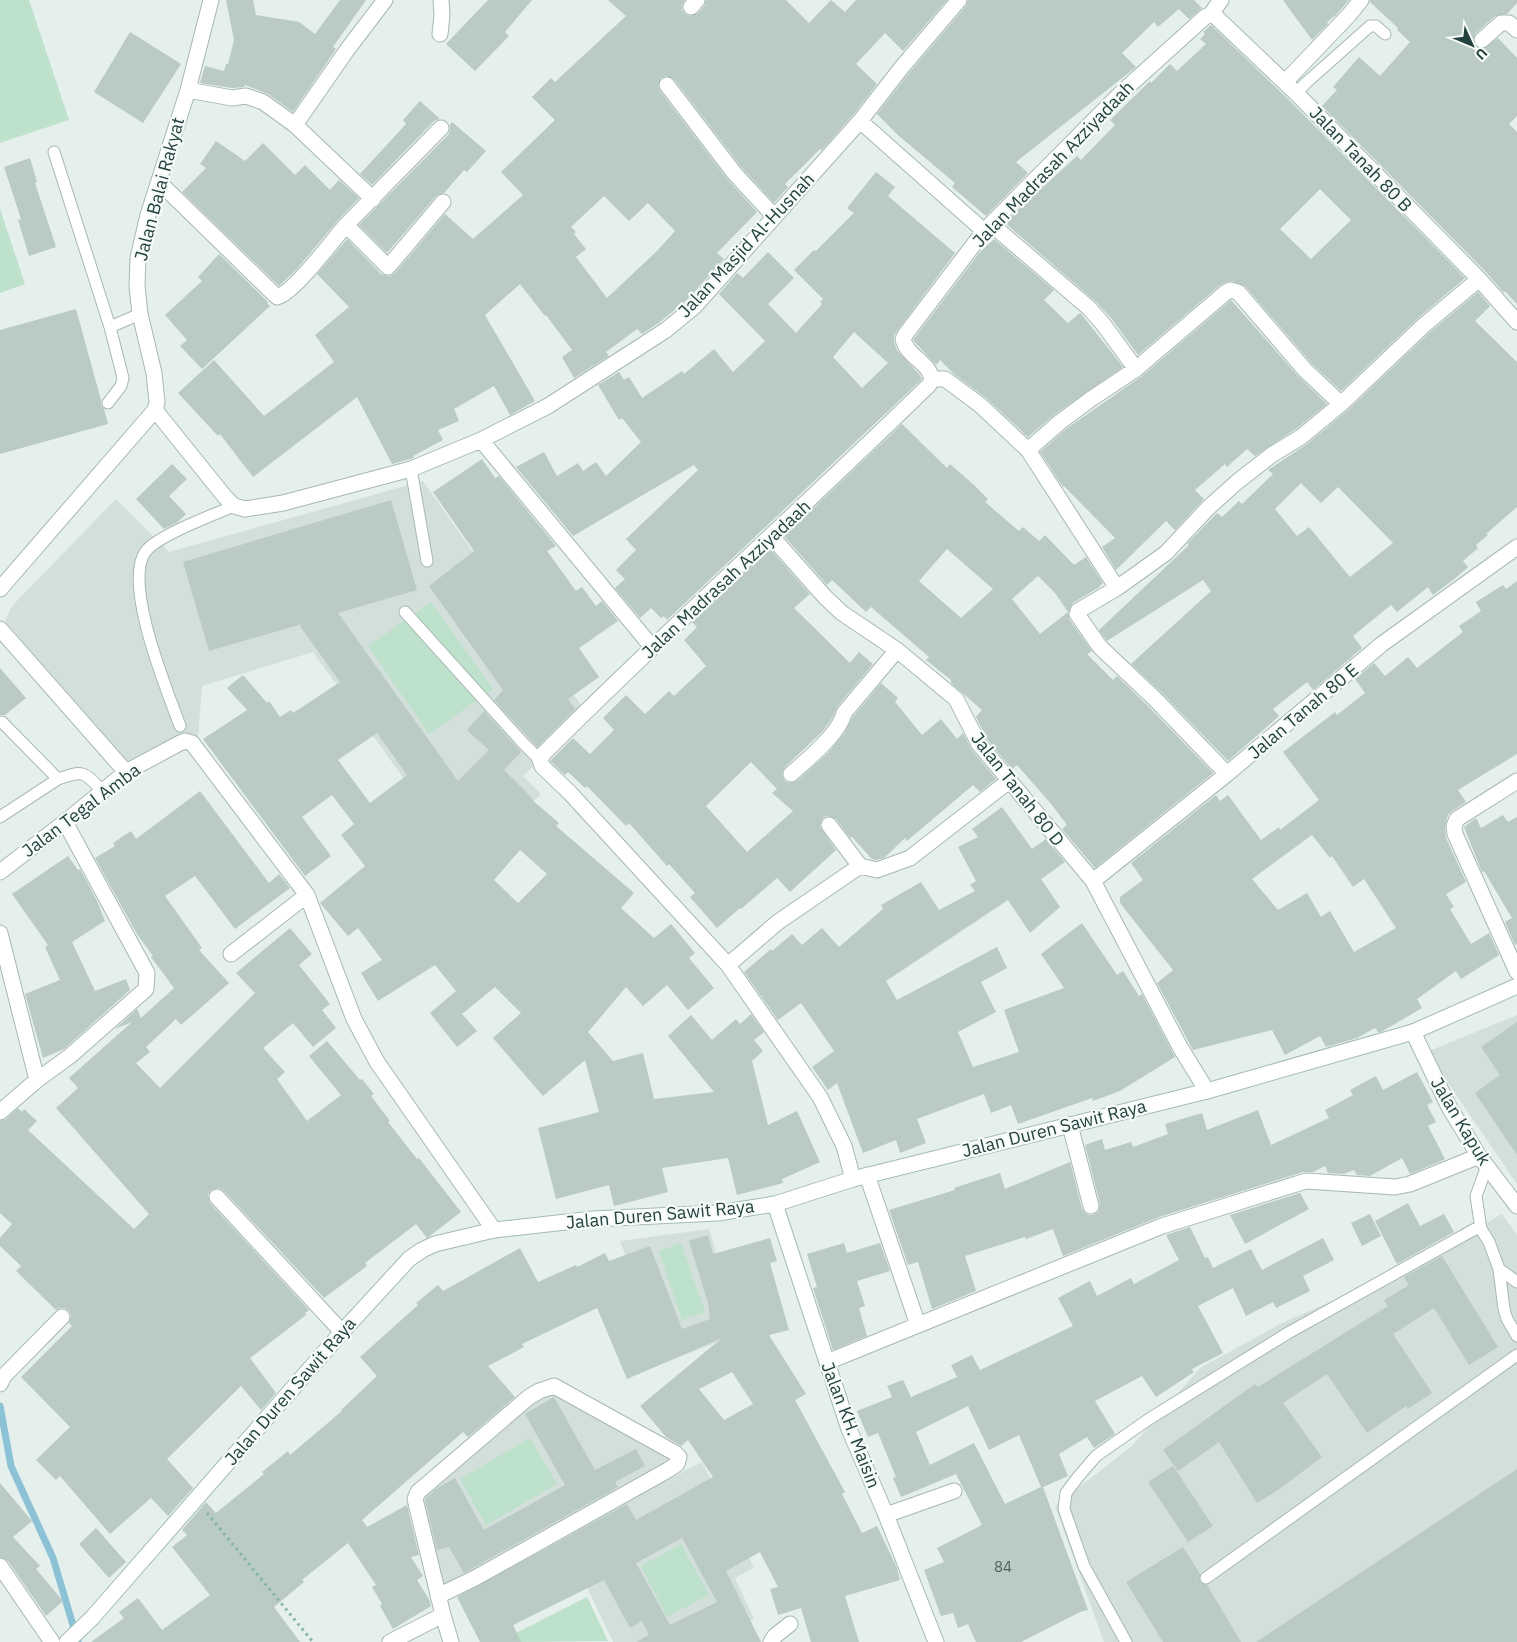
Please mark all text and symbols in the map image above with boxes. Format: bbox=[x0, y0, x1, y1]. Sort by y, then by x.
north arrow bbox=[1447, 20, 1497, 70]
text: U bbox=[1472, 44, 1491, 64]
street label: Jalan Madrasah Azziyadaah bbox=[967, 76, 1139, 252]
street label: Jalan Tanah 80 B bbox=[1305, 101, 1417, 217]
street label: Jalan Balai Rakyat bbox=[129, 115, 189, 263]
street label: Jalan Masjid Al-Husnah bbox=[673, 168, 819, 322]
street label: Jalan Madrasah Azziyadaah bbox=[637, 495, 815, 663]
street label: Jalan Tanah 80 E bbox=[1243, 658, 1363, 764]
street label: Jalan Tanah 80 D bbox=[966, 727, 1070, 851]
street label: Jalan Tegal Amba bbox=[17, 758, 145, 862]
street label: Jalan Kapuk bbox=[1426, 1073, 1497, 1170]
street label: Jalan Duren Sawit Raya bbox=[959, 1094, 1149, 1162]
street label: Jalan Duren Sawit Raya bbox=[565, 1194, 756, 1234]
street label: Jalan Duren Sawit Raya bbox=[219, 1312, 361, 1470]
street label: Jalan KH. Maisin bbox=[816, 1359, 886, 1491]
house number: 84 bbox=[994, 1557, 1012, 1576]

